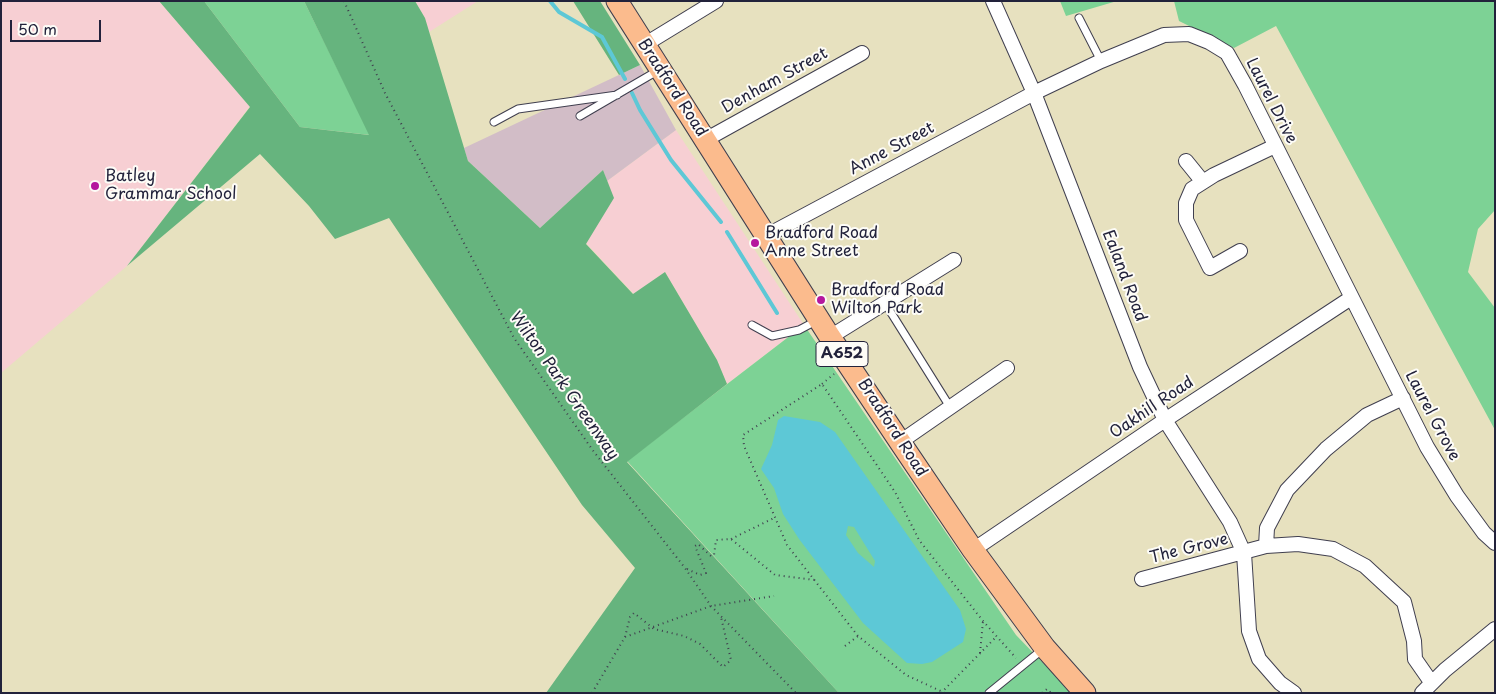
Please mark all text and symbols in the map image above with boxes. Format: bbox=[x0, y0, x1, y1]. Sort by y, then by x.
scale bar bbox=[12, 10, 104, 42]
text: 50 m bbox=[18, 17, 57, 40]
street label: Bradford Road bbox=[633, 35, 711, 141]
street label: Denham Street bbox=[719, 44, 831, 118]
street label: Laurel Drive bbox=[1241, 55, 1301, 147]
street label: Anne Street bbox=[846, 119, 938, 179]
place label: Batley Grammar School bbox=[105, 167, 237, 205]
marker: Batley Grammar School bbox=[89, 180, 101, 192]
place label: Bradford Road Anne Street bbox=[765, 224, 878, 262]
street label: Ealand Road bbox=[1098, 227, 1150, 325]
marker: Bradford Road Anne Street bbox=[749, 237, 761, 249]
place label: Bradford Road Wilton Park bbox=[831, 281, 944, 319]
marker: Bradford Road Wilton Park bbox=[815, 294, 827, 306]
street label: Wilton Park Greenway bbox=[506, 308, 622, 464]
road number: A652 bbox=[816, 342, 868, 366]
street label: Laurel Grove bbox=[1400, 368, 1464, 464]
street label: Oakhill Road bbox=[1106, 373, 1198, 443]
street label: Bradford Road bbox=[853, 375, 931, 481]
street label: The Grove bbox=[1148, 530, 1230, 568]

